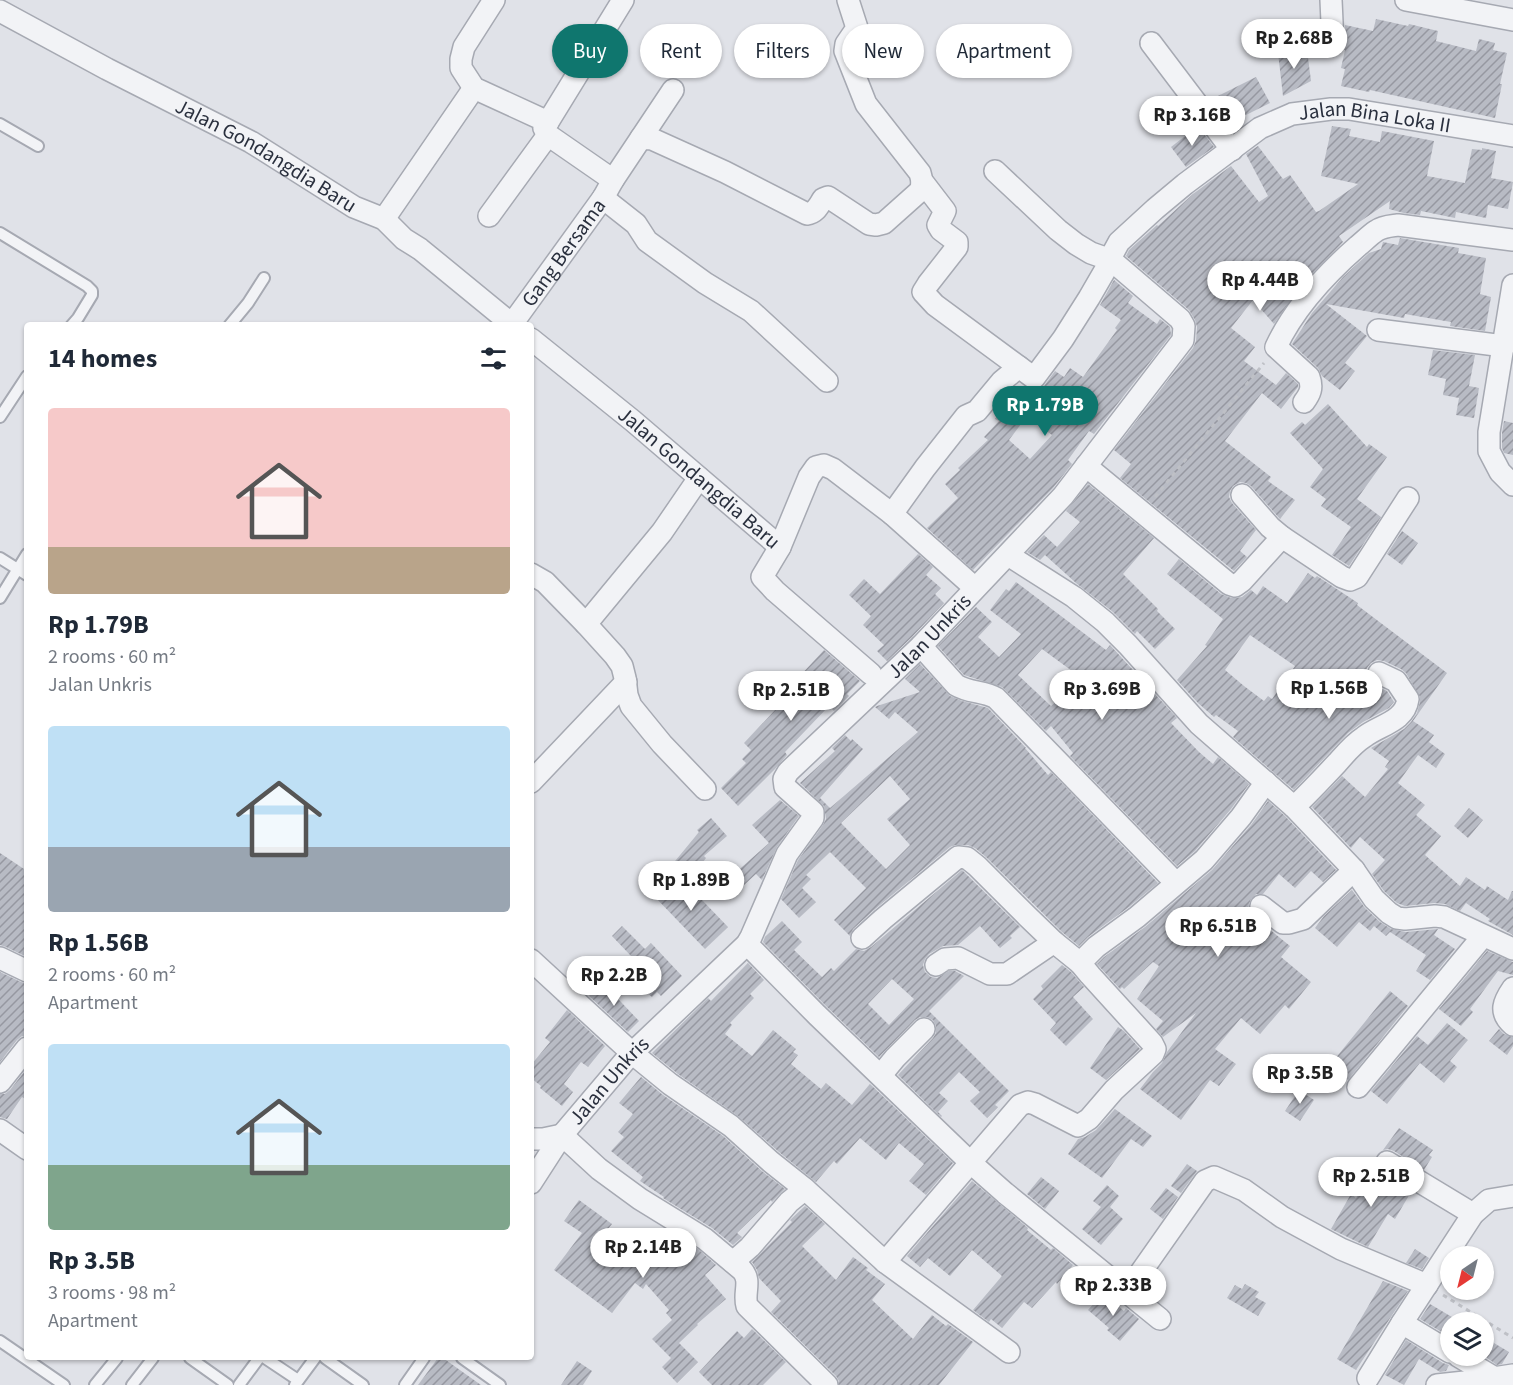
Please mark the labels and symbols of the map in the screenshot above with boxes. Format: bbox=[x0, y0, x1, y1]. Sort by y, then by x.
pin: Rp 2.68B bbox=[1232, 19, 1356, 70]
street label: Jalan Gondangdia Baru bbox=[170, 91, 363, 220]
street label: Jalan Bina Loka II bbox=[1297, 94, 1453, 141]
pin: Rp 3.16B bbox=[1130, 96, 1254, 147]
street label: Gang Bersama bbox=[514, 192, 613, 313]
pin: Rp 4.44B bbox=[1198, 261, 1322, 312]
pin: Rp 1.79B bbox=[983, 386, 1107, 437]
street label: Jalan Gondangdia Baru bbox=[611, 400, 787, 556]
street label: Jalan Unkris bbox=[880, 587, 978, 686]
pin: Rp 1.56B bbox=[1267, 669, 1391, 720]
pin: Rp 3.69B bbox=[1040, 670, 1164, 721]
pin: Rp 2.51B bbox=[729, 671, 853, 722]
pin: Rp 1.89B bbox=[629, 861, 753, 912]
pin: Rp 6.51B bbox=[1156, 907, 1280, 958]
pin: Rp 2.2B bbox=[559, 956, 669, 1007]
street label: Jalan Unkris bbox=[562, 1029, 656, 1131]
pin: Rp 3.5B bbox=[1245, 1054, 1355, 1105]
pin: Rp 2.51B bbox=[1309, 1157, 1433, 1208]
pin: Rp 2.14B bbox=[581, 1228, 705, 1279]
north arrow bbox=[1440, 1246, 1494, 1300]
pin: Rp 2.33B bbox=[1051, 1266, 1175, 1317]

